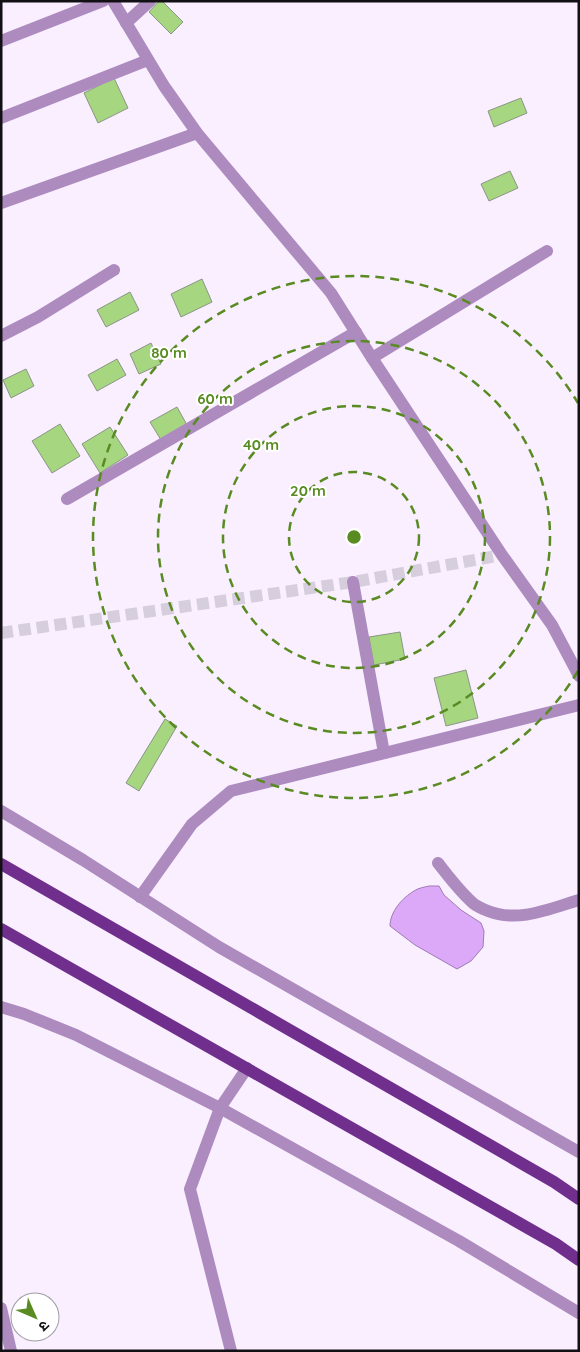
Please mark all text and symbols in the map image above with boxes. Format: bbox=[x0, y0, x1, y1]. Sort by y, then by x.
text: 80 m bbox=[151, 343, 187, 362]
text: 60 m bbox=[197, 389, 233, 408]
text: 40 m bbox=[243, 435, 279, 454]
text: 20 m bbox=[290, 481, 326, 500]
centre of rings bbox=[345, 528, 363, 546]
north arrow bbox=[10, 1292, 60, 1342]
text: उ bbox=[34, 1317, 53, 1336]

